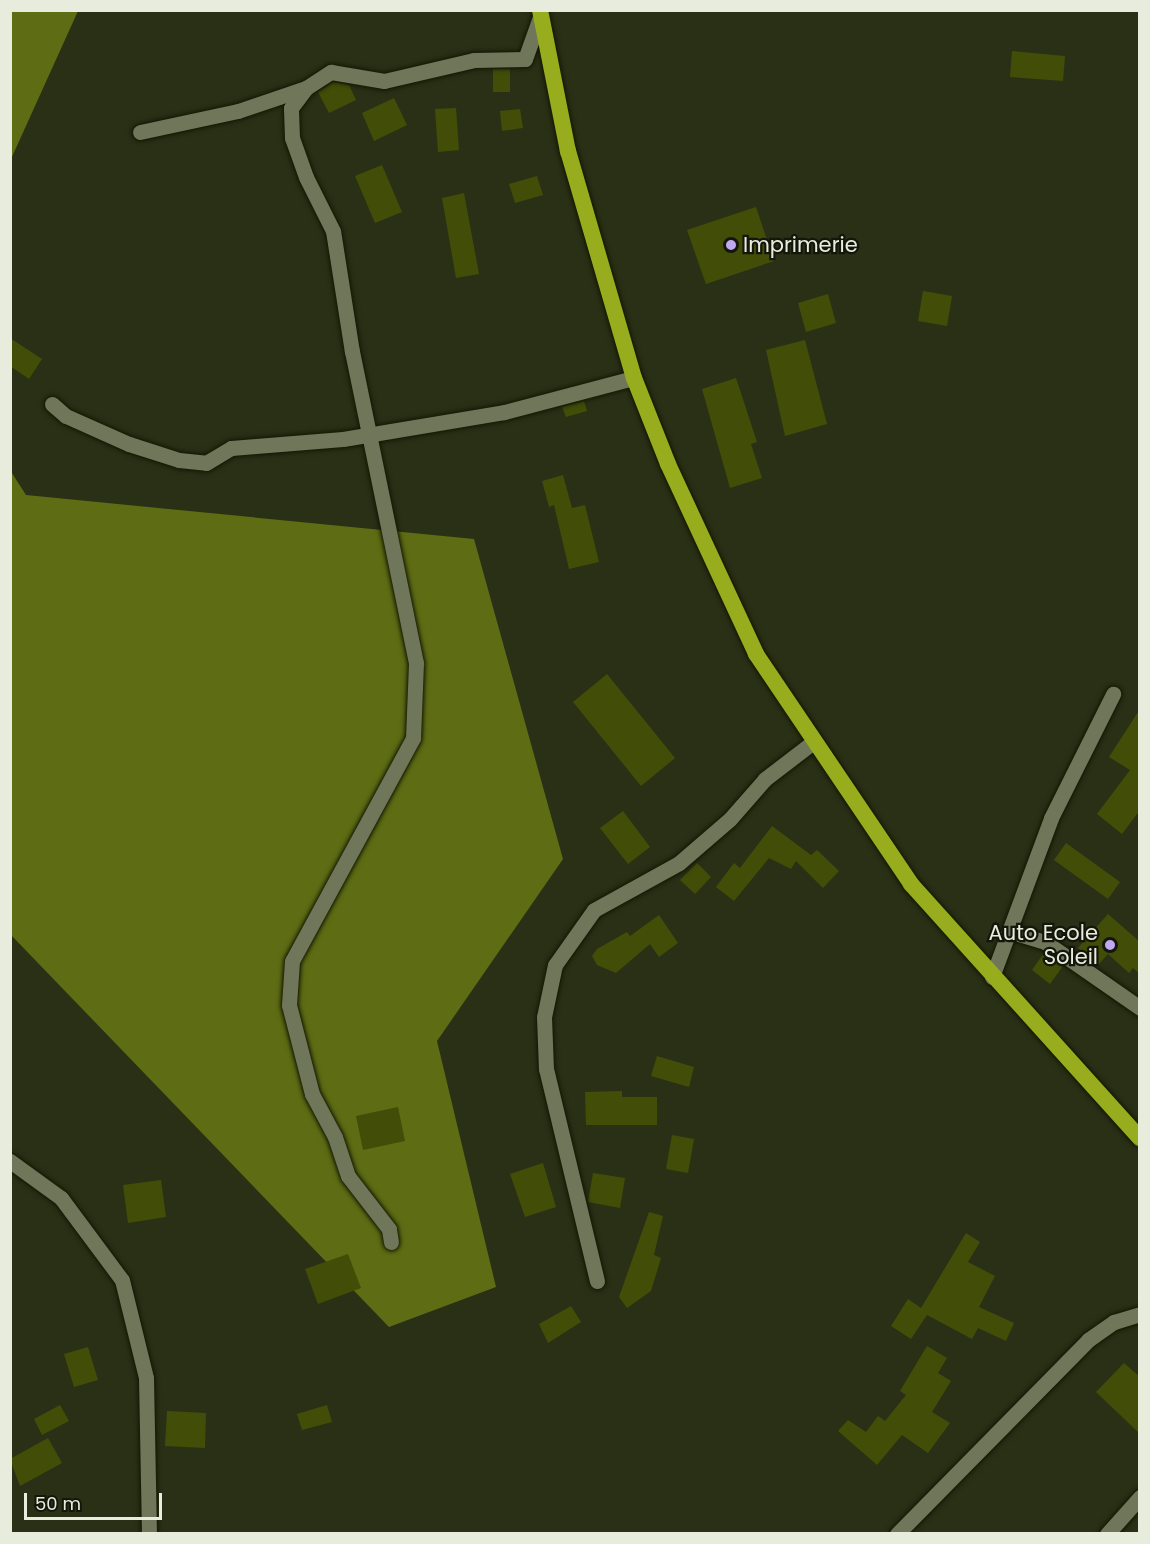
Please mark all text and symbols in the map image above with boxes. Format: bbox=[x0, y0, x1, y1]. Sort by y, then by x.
place label: Imprimerie bbox=[743, 232, 858, 258]
marker: Imprimerie bbox=[724, 238, 738, 252]
place label: Auto Ecole Soleil bbox=[989, 920, 1098, 970]
marker: Auto Ecole Soleil bbox=[1103, 938, 1117, 952]
scale bar bbox=[27, 1481, 165, 1519]
text: 50 m bbox=[35, 1491, 81, 1516]

